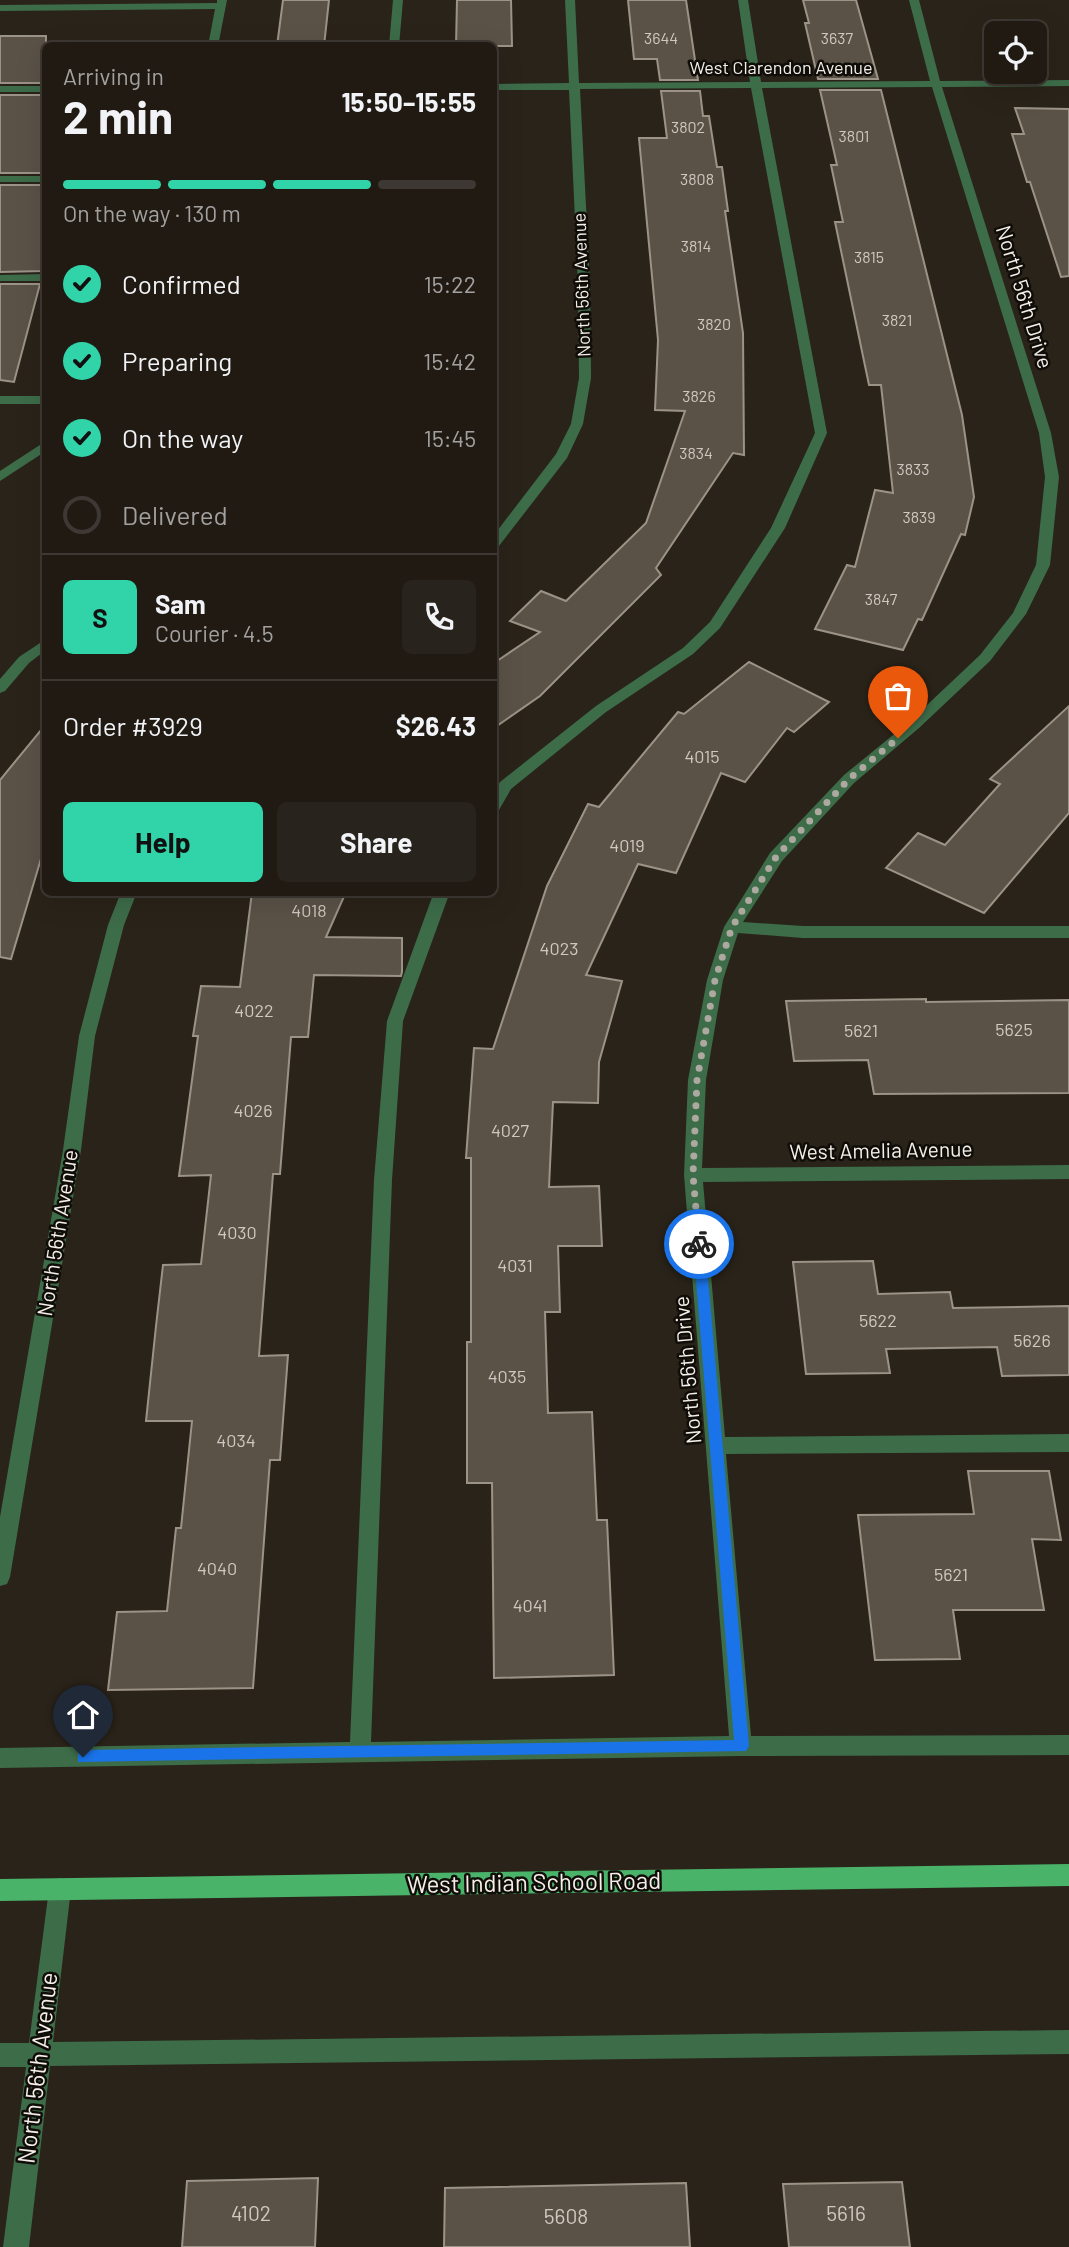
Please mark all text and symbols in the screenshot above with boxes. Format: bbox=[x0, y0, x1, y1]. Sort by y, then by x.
map controls bbox=[984, 21, 1047, 84]
button: locate bbox=[984, 21, 1047, 84]
house number: 3644 bbox=[644, 28, 678, 47]
house number: 3637 bbox=[821, 28, 854, 47]
street label: West Clarendon Avenue bbox=[689, 56, 873, 78]
text: Arriving in bbox=[63, 62, 164, 90]
text: 15:50–15:55 bbox=[341, 86, 476, 117]
text: 2 min bbox=[63, 88, 173, 143]
house number: 3802 bbox=[671, 117, 705, 136]
house number: 3801 bbox=[839, 126, 869, 145]
house number: 3808 bbox=[680, 169, 714, 188]
text: On the way · 130 m bbox=[63, 199, 241, 227]
street label: North 56th Avenue bbox=[567, 213, 595, 357]
street label: North 56th Drive bbox=[992, 222, 1059, 371]
house number: 3814 bbox=[681, 236, 711, 255]
house number: 3815 bbox=[854, 247, 884, 266]
icon: check bbox=[63, 265, 101, 303]
text: Confirmed bbox=[122, 268, 241, 299]
text: 15:22 bbox=[424, 270, 476, 298]
house number: 3821 bbox=[882, 310, 912, 329]
house number: 3820 bbox=[697, 314, 731, 333]
icon: check bbox=[63, 342, 101, 380]
text: Preparing bbox=[122, 345, 232, 376]
text: 15:42 bbox=[423, 347, 476, 375]
house number: 3826 bbox=[682, 386, 716, 405]
icon: check bbox=[63, 419, 101, 457]
text: On the way bbox=[122, 422, 243, 453]
text: 15:45 bbox=[424, 424, 476, 452]
house number: 3834 bbox=[679, 443, 713, 462]
house number: 3833 bbox=[896, 459, 930, 478]
text: Delivered bbox=[122, 499, 228, 530]
house number: 3839 bbox=[902, 507, 936, 526]
button: phone bbox=[402, 580, 476, 654]
text: Sam bbox=[155, 588, 206, 619]
house number: 3847 bbox=[865, 589, 898, 608]
text: S bbox=[92, 602, 108, 633]
text: Courier · 4.5 bbox=[155, 619, 274, 647]
pin bbox=[868, 666, 928, 738]
icon: bag bbox=[879, 677, 917, 715]
text: Order #3929 bbox=[63, 710, 203, 741]
text: $26.43 bbox=[396, 710, 476, 741]
house number: 4015 bbox=[684, 745, 720, 767]
button: Help bbox=[63, 802, 263, 882]
button: Share bbox=[277, 802, 476, 882]
house number: 4019 bbox=[609, 834, 645, 856]
house number: 4018 bbox=[291, 899, 327, 921]
house number: 4023 bbox=[540, 937, 578, 959]
house number: 4022 bbox=[234, 999, 274, 1021]
house number: 5625 bbox=[995, 1018, 1033, 1040]
house number: 5621 bbox=[844, 1019, 878, 1041]
house number: 4026 bbox=[233, 1099, 273, 1121]
house number: 4027 bbox=[491, 1119, 530, 1141]
street label: West Amelia Avenue bbox=[789, 1135, 973, 1164]
street label: North 56th Avenue bbox=[31, 1148, 82, 1318]
courier bbox=[664, 1209, 734, 1279]
house number: 4030 bbox=[217, 1221, 257, 1243]
icon: bike bbox=[680, 1225, 718, 1263]
house number: 4031 bbox=[497, 1254, 533, 1276]
street label: North 56th Drive bbox=[668, 1295, 705, 1445]
house number: 5622 bbox=[859, 1309, 897, 1331]
house number: 5626 bbox=[1013, 1329, 1051, 1351]
house number: 4035 bbox=[488, 1365, 526, 1387]
house number: 4034 bbox=[216, 1429, 256, 1451]
house number: 4040 bbox=[197, 1557, 237, 1579]
house number: 5621 bbox=[934, 1563, 968, 1585]
house number: 4041 bbox=[513, 1594, 547, 1616]
pin bbox=[53, 1685, 113, 1757]
icon: home bbox=[64, 1696, 102, 1734]
street label: West Indian School Road bbox=[406, 1865, 661, 1898]
street label: North 56th Avenue bbox=[10, 1971, 63, 2165]
house number: 4102 bbox=[231, 2200, 271, 2225]
house number: 5616 bbox=[826, 2200, 866, 2225]
house number: 5608 bbox=[544, 2203, 588, 2228]

